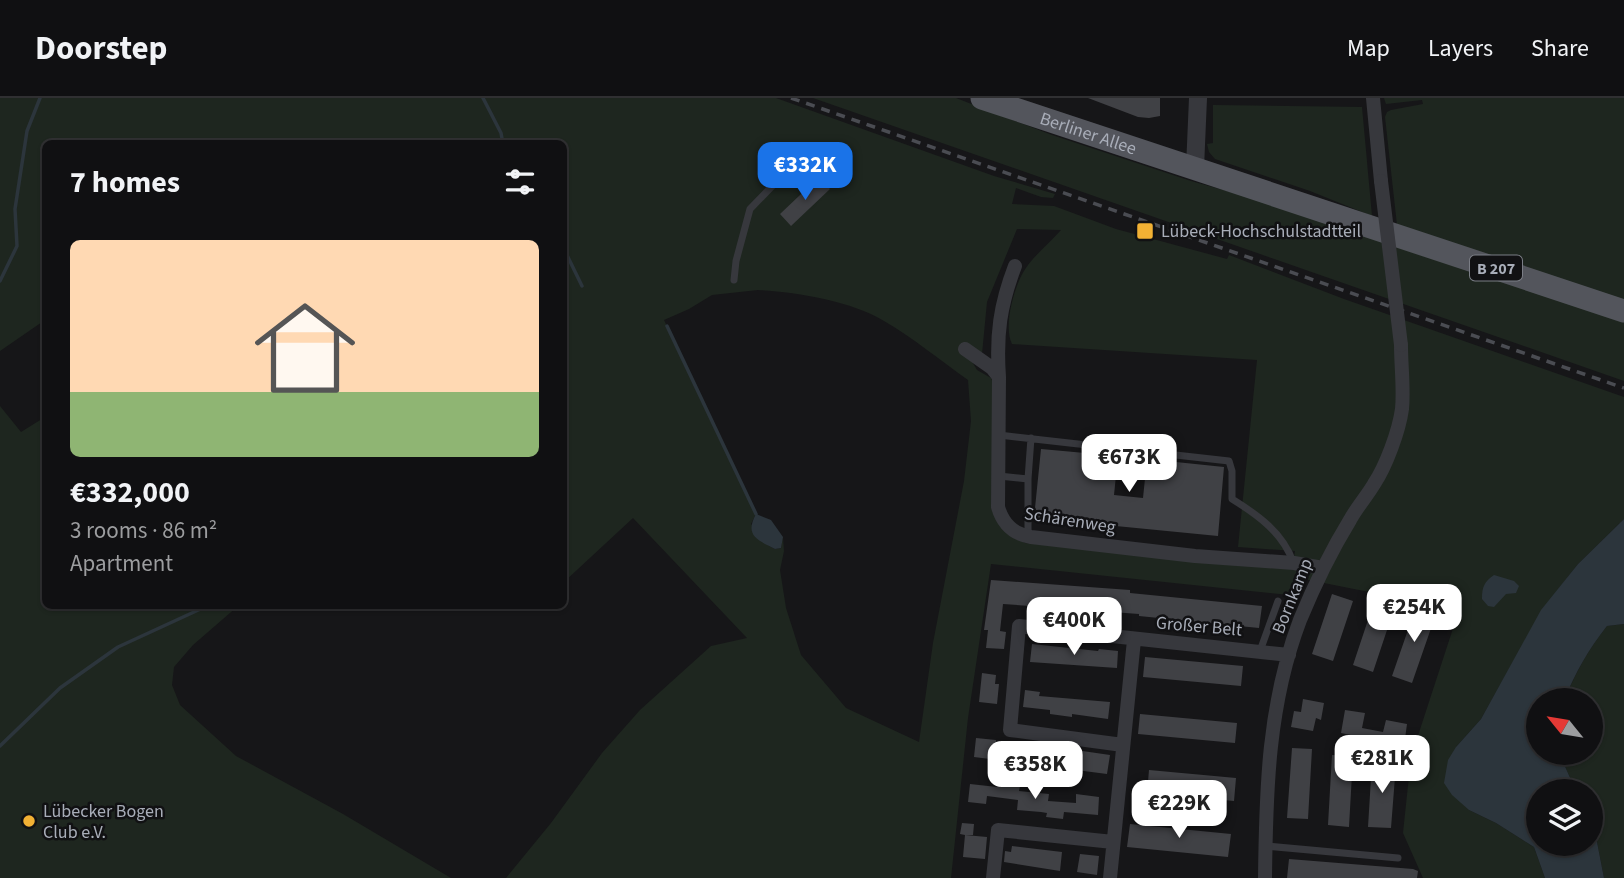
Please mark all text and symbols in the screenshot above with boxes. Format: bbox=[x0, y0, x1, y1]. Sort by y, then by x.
text: Doorstep bbox=[35, 25, 167, 72]
text: Map bbox=[1347, 31, 1390, 66]
text: Layers bbox=[1428, 31, 1493, 66]
text: Share bbox=[1531, 31, 1589, 66]
street label: Berliner Allee bbox=[1037, 106, 1140, 161]
pin: €332K bbox=[756, 142, 854, 202]
text: €332K bbox=[774, 148, 836, 181]
text: 7 homes bbox=[70, 161, 180, 204]
icon: filters bbox=[501, 163, 539, 201]
place label: Lübeck-Hochschulstadtteil bbox=[1161, 219, 1361, 244]
marker: Lübeck-Hochschulstadtteil bbox=[1135, 221, 1155, 241]
road number: B 207 bbox=[1470, 256, 1522, 280]
icon: home bbox=[242, 285, 368, 411]
pin: €673K bbox=[1080, 434, 1178, 494]
text: €673K bbox=[1098, 440, 1160, 473]
text: €332,000 bbox=[70, 471, 190, 514]
street label: Schärenweg bbox=[1022, 501, 1117, 540]
text: 3 rooms · 86 m² bbox=[70, 514, 217, 547]
text: Apartment bbox=[70, 547, 173, 580]
street label: Bornkamp bbox=[1266, 555, 1319, 638]
pin: €254K bbox=[1365, 584, 1463, 644]
text: €254K bbox=[1383, 590, 1445, 623]
pin: €400K bbox=[1025, 598, 1123, 657]
text: €400K bbox=[1043, 603, 1105, 636]
street label: Großer Belt bbox=[1155, 610, 1243, 643]
north arrow bbox=[1526, 688, 1603, 765]
map controls bbox=[1526, 688, 1603, 856]
pin: €281K bbox=[1333, 736, 1431, 795]
text: €281K bbox=[1351, 741, 1413, 774]
pin: €358K bbox=[986, 742, 1084, 801]
text: €358K bbox=[1004, 747, 1066, 780]
button: layers bbox=[1526, 779, 1603, 856]
pin: €229K bbox=[1130, 780, 1228, 840]
text: €229K bbox=[1148, 786, 1210, 819]
place label: Lübecker Bogen Club e.V. bbox=[43, 799, 164, 845]
marker: Lübecker Bogen Club e.V. bbox=[21, 813, 37, 829]

